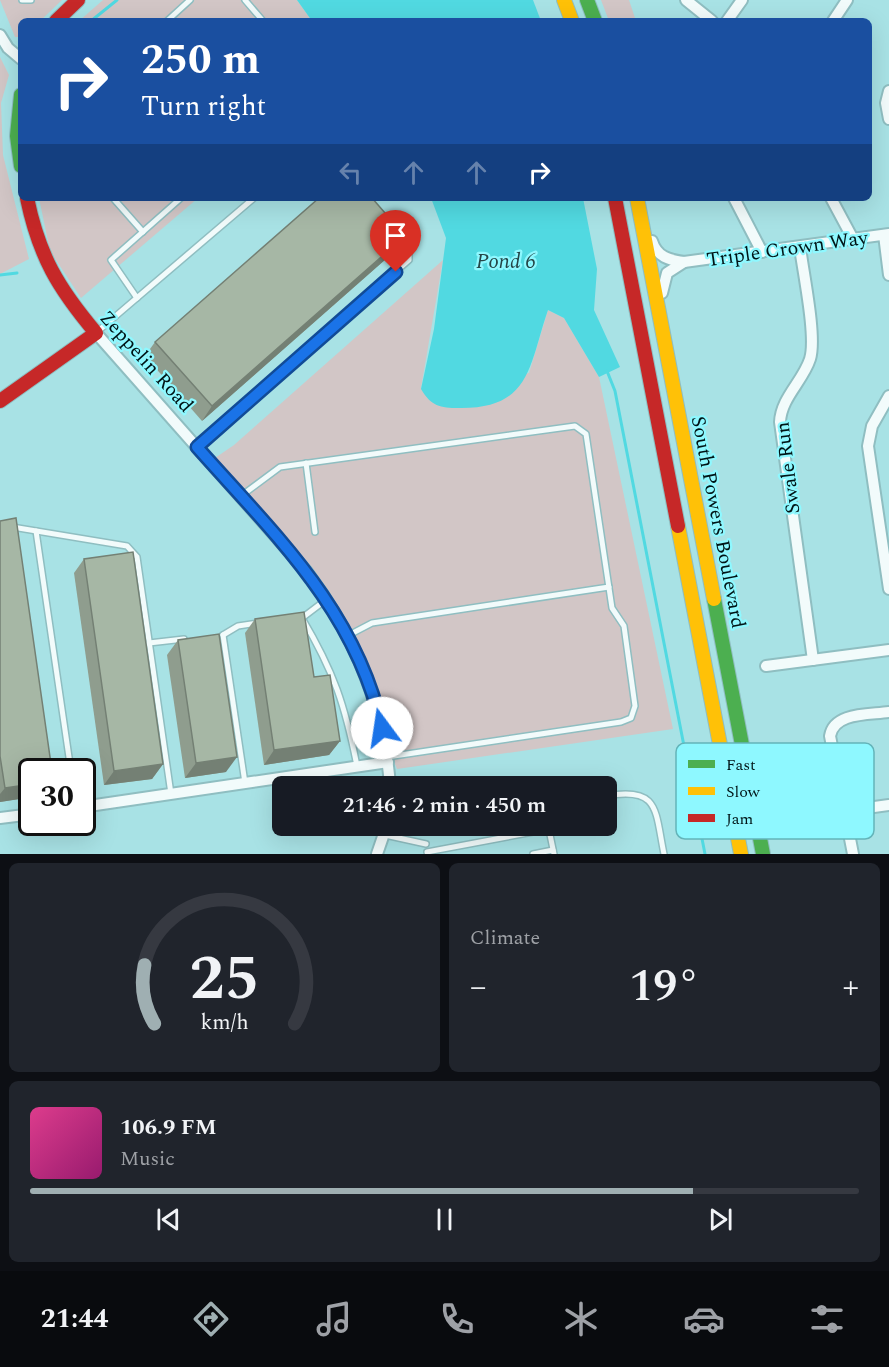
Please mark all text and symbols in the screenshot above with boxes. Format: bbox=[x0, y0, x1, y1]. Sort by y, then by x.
text: 250 m bbox=[141, 29, 260, 92]
icon: right bbox=[42, 42, 120, 120]
text: Turn right bbox=[141, 86, 266, 128]
icon: left bbox=[334, 156, 367, 189]
icon: ahead bbox=[397, 156, 430, 189]
icon: ahead bbox=[460, 156, 493, 189]
icon: right bbox=[523, 156, 556, 189]
pin bbox=[370, 210, 421, 272]
icon: arrive bbox=[379, 219, 412, 252]
street label: Triple Crown Way bbox=[705, 223, 871, 275]
water label: Pond 6 bbox=[476, 246, 536, 278]
street label: Zeppelin Road bbox=[92, 304, 200, 419]
street label: South Powers Boulevard bbox=[683, 413, 753, 631]
street label: Swale Run bbox=[767, 420, 809, 516]
position arrow bbox=[350, 696, 414, 760]
legend bbox=[676, 743, 874, 839]
text: Fast bbox=[726, 753, 756, 777]
speed limit sign: 30 bbox=[18, 758, 96, 836]
text: Slow bbox=[726, 780, 761, 804]
text: 21:46 · 2 min · 450 m bbox=[343, 789, 546, 822]
text: Jam bbox=[726, 807, 754, 831]
text: Climate bbox=[470, 923, 540, 953]
text: 25 bbox=[189, 932, 260, 1027]
text: 19° bbox=[629, 952, 700, 1021]
text: − bbox=[470, 962, 487, 1012]
text: + bbox=[843, 962, 859, 1012]
text: km/h bbox=[200, 1007, 249, 1040]
text: 106.9 FM bbox=[120, 1111, 217, 1144]
text: Music bbox=[120, 1144, 175, 1174]
icon: previous bbox=[152, 1203, 185, 1236]
icon: pause bbox=[428, 1203, 461, 1236]
icon: next bbox=[704, 1203, 737, 1236]
text: 21:44 bbox=[41, 1298, 108, 1340]
icon: directions bbox=[190, 1298, 232, 1340]
icon: music bbox=[313, 1298, 355, 1340]
icon: phone bbox=[436, 1298, 478, 1340]
icon: climate bbox=[560, 1298, 602, 1340]
icon: car bbox=[683, 1298, 725, 1340]
icon: filters bbox=[806, 1298, 848, 1340]

